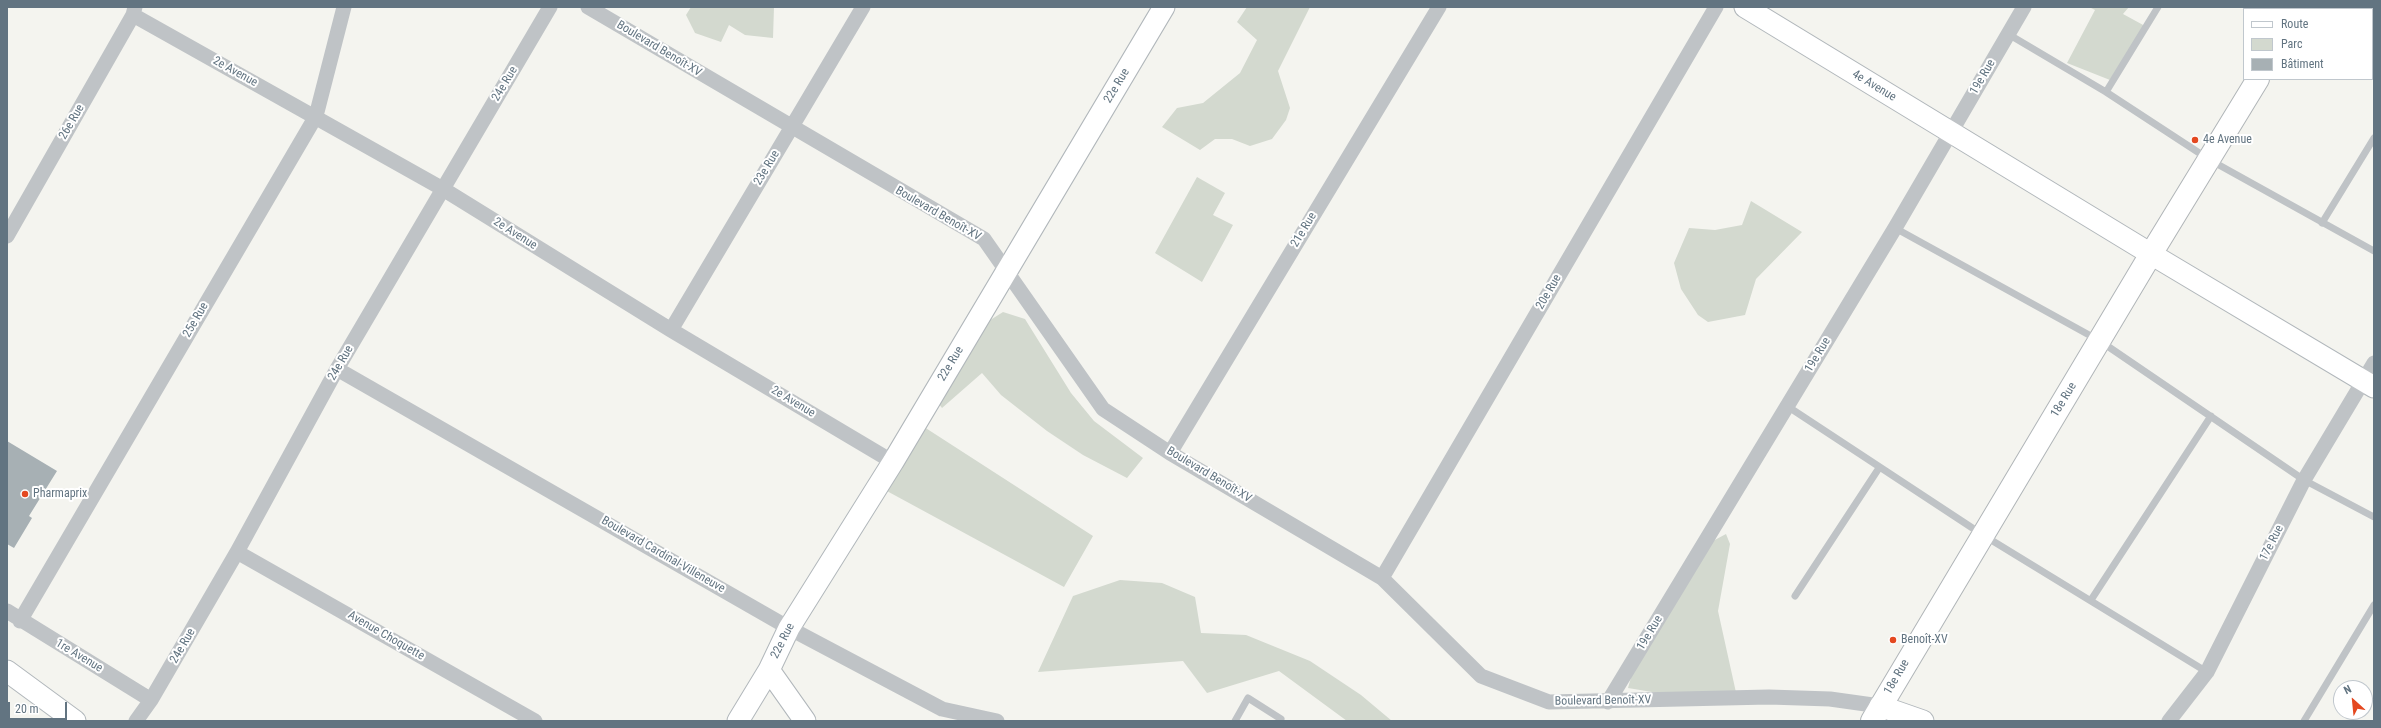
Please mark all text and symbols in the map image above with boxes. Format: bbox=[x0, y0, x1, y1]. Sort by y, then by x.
legend bbox=[2243, 8, 2373, 80]
text: Route bbox=[2281, 17, 2308, 31]
street label: Boulevard Benoît-XV bbox=[614, 18, 704, 80]
text: Parc bbox=[2281, 37, 2302, 51]
street label: 2e Avenue bbox=[210, 54, 260, 90]
street label: 19e Rue bbox=[1967, 57, 1999, 97]
text: Bâtiment bbox=[2281, 57, 2324, 71]
street label: 24e Rue bbox=[489, 64, 521, 104]
street label: 22e Rue bbox=[1101, 66, 1133, 106]
street label: 4e Avenue bbox=[1849, 67, 1899, 105]
street label: 26e Rue bbox=[56, 102, 88, 142]
place label: 4e Avenue bbox=[2203, 133, 2252, 147]
marker: 4e Avenue bbox=[2190, 135, 2200, 145]
street label: 23e Rue bbox=[751, 148, 783, 188]
street label: Boulevard Benoît-XV bbox=[893, 184, 983, 244]
street label: 21e Rue bbox=[1288, 210, 1320, 250]
street label: 2e Avenue bbox=[490, 215, 540, 253]
street label: 20e Rue bbox=[1533, 272, 1565, 312]
street label: 25e Rue bbox=[180, 300, 212, 340]
street label: 19e Rue bbox=[1802, 335, 1834, 375]
street label: 24e Rue bbox=[325, 343, 357, 383]
street label: 22e Rue bbox=[935, 344, 967, 384]
street label: 18e Rue bbox=[2048, 380, 2080, 420]
street label: 2e Avenue bbox=[768, 383, 818, 421]
street label: Boulevard Benoît-XV bbox=[1164, 444, 1254, 506]
place label: Pharmaprix bbox=[33, 487, 87, 501]
marker: Pharmaprix bbox=[20, 489, 30, 499]
street label: Boulevard Cardinal-Villeneuve bbox=[599, 514, 727, 596]
street label: 17e Rue bbox=[2257, 523, 2287, 563]
street label: Avenue Choquette bbox=[345, 608, 427, 664]
street label: 19e Rue bbox=[1634, 613, 1666, 653]
street label: 22e Rue bbox=[768, 621, 798, 661]
street label: 24e Rue bbox=[167, 626, 199, 666]
place label: Benoît-XV bbox=[1901, 633, 1948, 647]
marker: Benoît-XV bbox=[1888, 635, 1898, 645]
street label: 1re Avenue bbox=[53, 636, 105, 676]
street label: 18e Rue bbox=[1881, 657, 1913, 697]
north arrow bbox=[2333, 680, 2373, 720]
text: N bbox=[2342, 682, 2354, 697]
street label: Boulevard Benoît-XV bbox=[1555, 693, 1651, 709]
scale bar bbox=[10, 694, 69, 720]
text: 20 m bbox=[15, 702, 39, 716]

